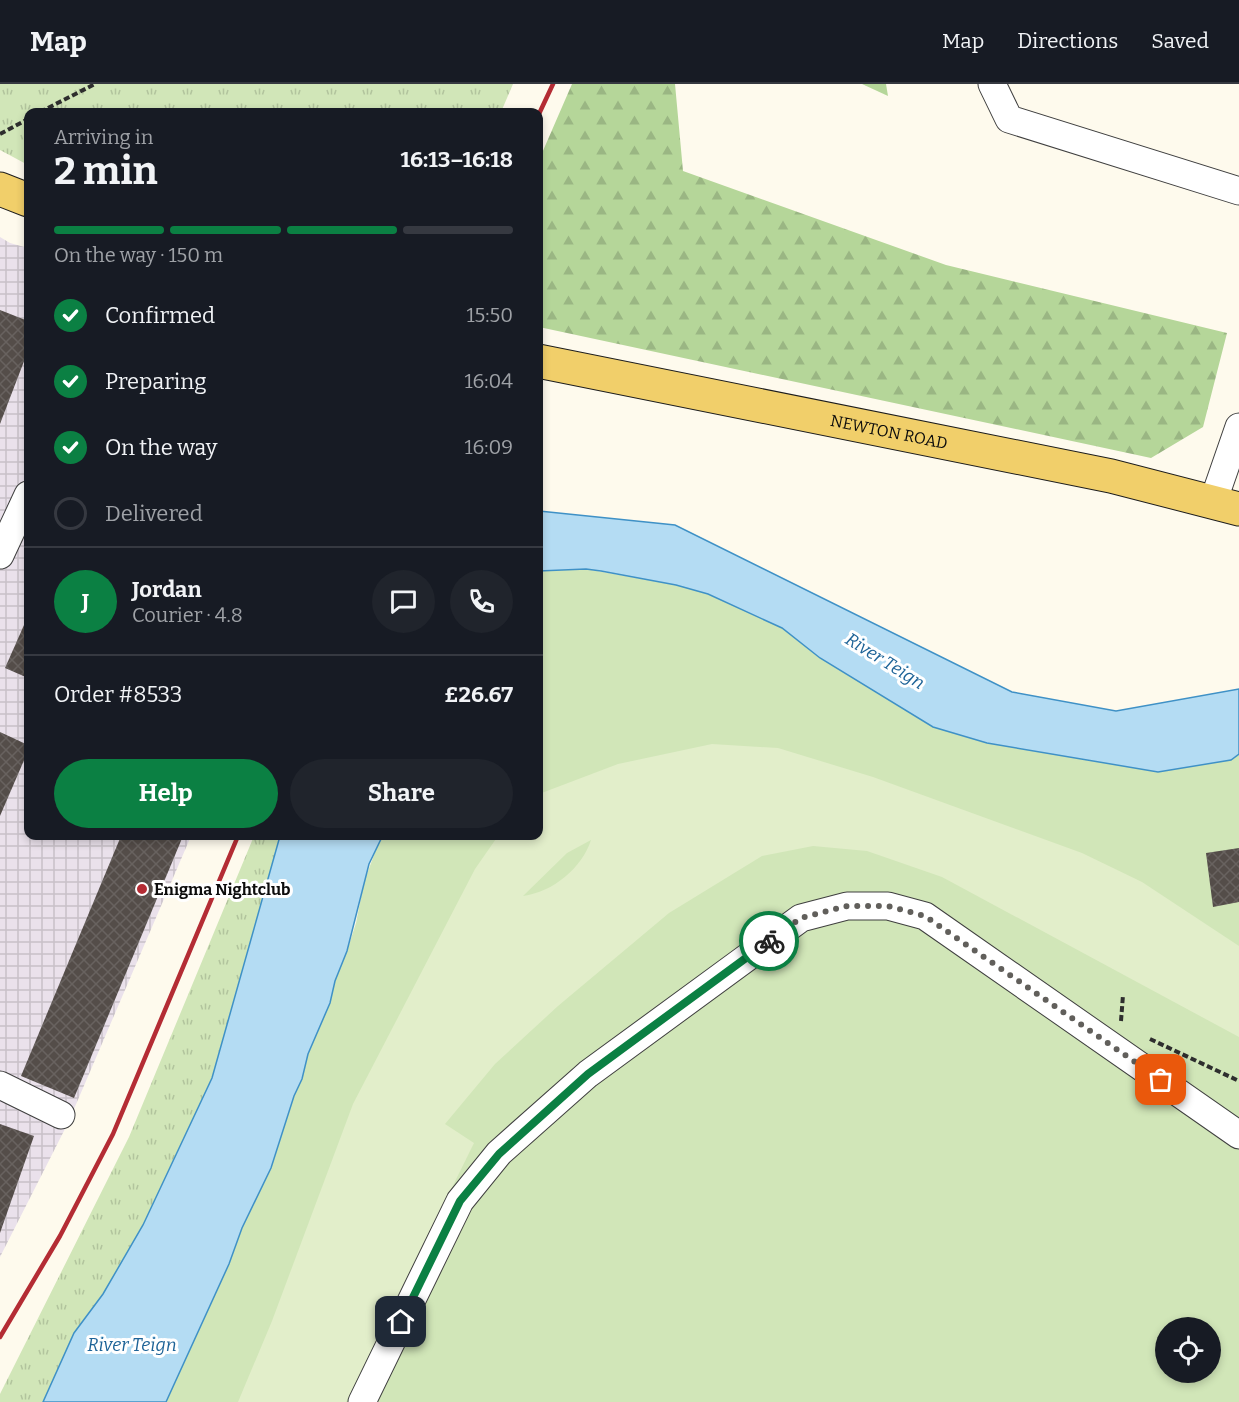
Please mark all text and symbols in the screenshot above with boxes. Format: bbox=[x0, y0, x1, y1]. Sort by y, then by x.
text: Map bbox=[30, 25, 87, 58]
text: Map bbox=[942, 28, 984, 54]
text: Directions bbox=[1017, 28, 1118, 54]
text: Saved bbox=[1151, 28, 1209, 54]
text: Arriving in bbox=[54, 125, 153, 149]
text: 16:13–16:18 bbox=[401, 146, 513, 173]
text: 2 min bbox=[54, 148, 158, 194]
text: On the way · 150 m bbox=[54, 243, 223, 267]
icon: check bbox=[54, 299, 87, 332]
text: Confirmed bbox=[105, 302, 215, 329]
text: 15:50 bbox=[466, 303, 513, 327]
icon: check bbox=[54, 365, 87, 398]
text: Preparing bbox=[105, 368, 207, 395]
text: 16:04 bbox=[464, 369, 513, 393]
street label: NEWTON ROAD bbox=[829, 410, 949, 452]
icon: check bbox=[54, 431, 87, 464]
text: On the way bbox=[105, 434, 217, 461]
text: 16:09 bbox=[464, 435, 513, 459]
text: Delivered bbox=[105, 500, 203, 527]
button: chat bbox=[372, 570, 435, 633]
button: phone bbox=[450, 570, 513, 633]
text: Jordan bbox=[132, 576, 202, 603]
text: J bbox=[82, 588, 89, 615]
text: Courier · 4.8 bbox=[132, 603, 243, 627]
water label: River Teign bbox=[841, 628, 929, 694]
text: Order #8533 bbox=[54, 681, 182, 708]
text: £26.67 bbox=[444, 681, 513, 708]
button: Help bbox=[54, 759, 278, 828]
button: Share bbox=[290, 759, 513, 828]
place label: Enigma Nightclub bbox=[154, 880, 291, 899]
marker: Enigma Nightclub bbox=[135, 882, 149, 896]
courier bbox=[739, 911, 799, 971]
icon: bike bbox=[753, 925, 786, 958]
pin bbox=[1135, 1054, 1186, 1105]
icon: bag bbox=[1144, 1063, 1177, 1096]
pin bbox=[375, 1296, 426, 1347]
icon: home bbox=[384, 1305, 417, 1338]
map controls bbox=[1155, 1317, 1221, 1383]
button: locate bbox=[1155, 1317, 1221, 1383]
water label: River Teign bbox=[87, 1334, 177, 1356]

